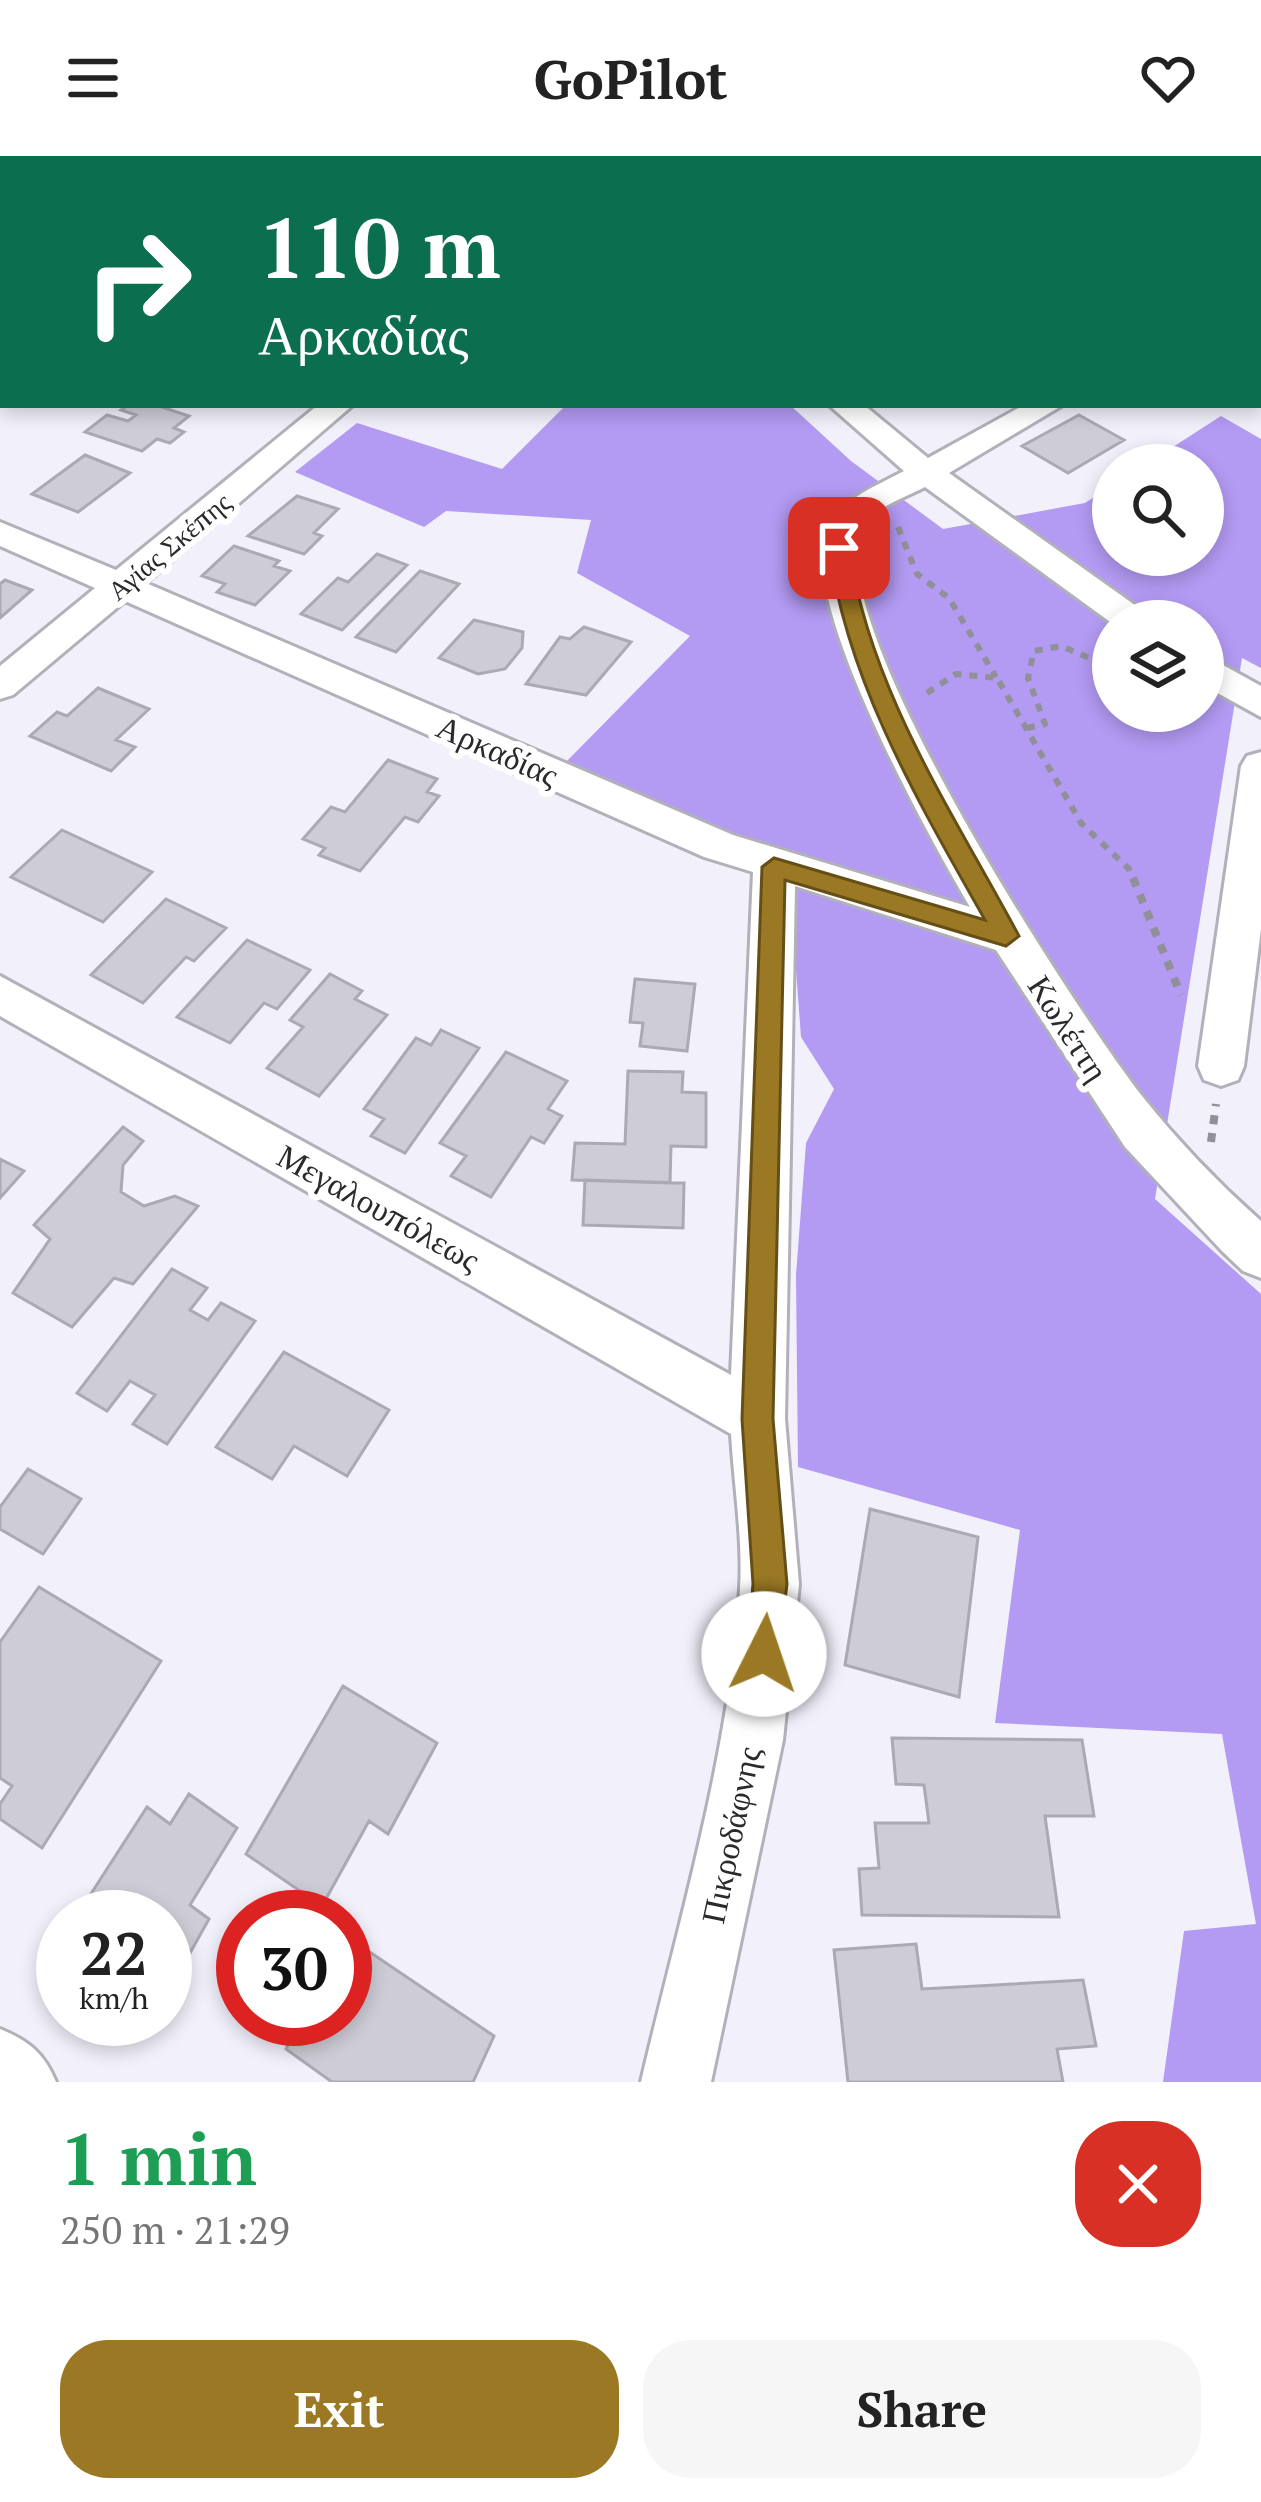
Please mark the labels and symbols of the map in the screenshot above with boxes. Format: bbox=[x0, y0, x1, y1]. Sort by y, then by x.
street label: Αγίας Σκέπης bbox=[100, 484, 238, 608]
pin bbox=[788, 497, 890, 599]
street label: Αρκαδίας bbox=[430, 704, 566, 796]
street label: Κωλέττη bbox=[1019, 967, 1119, 1089]
street label: Μεγαλουπόλεως bbox=[270, 1134, 488, 1280]
position arrow bbox=[701, 1591, 827, 1717]
street label: Πικροδάφνης bbox=[690, 1743, 770, 1927]
speed limit sign: 30 bbox=[216, 1890, 372, 2046]

